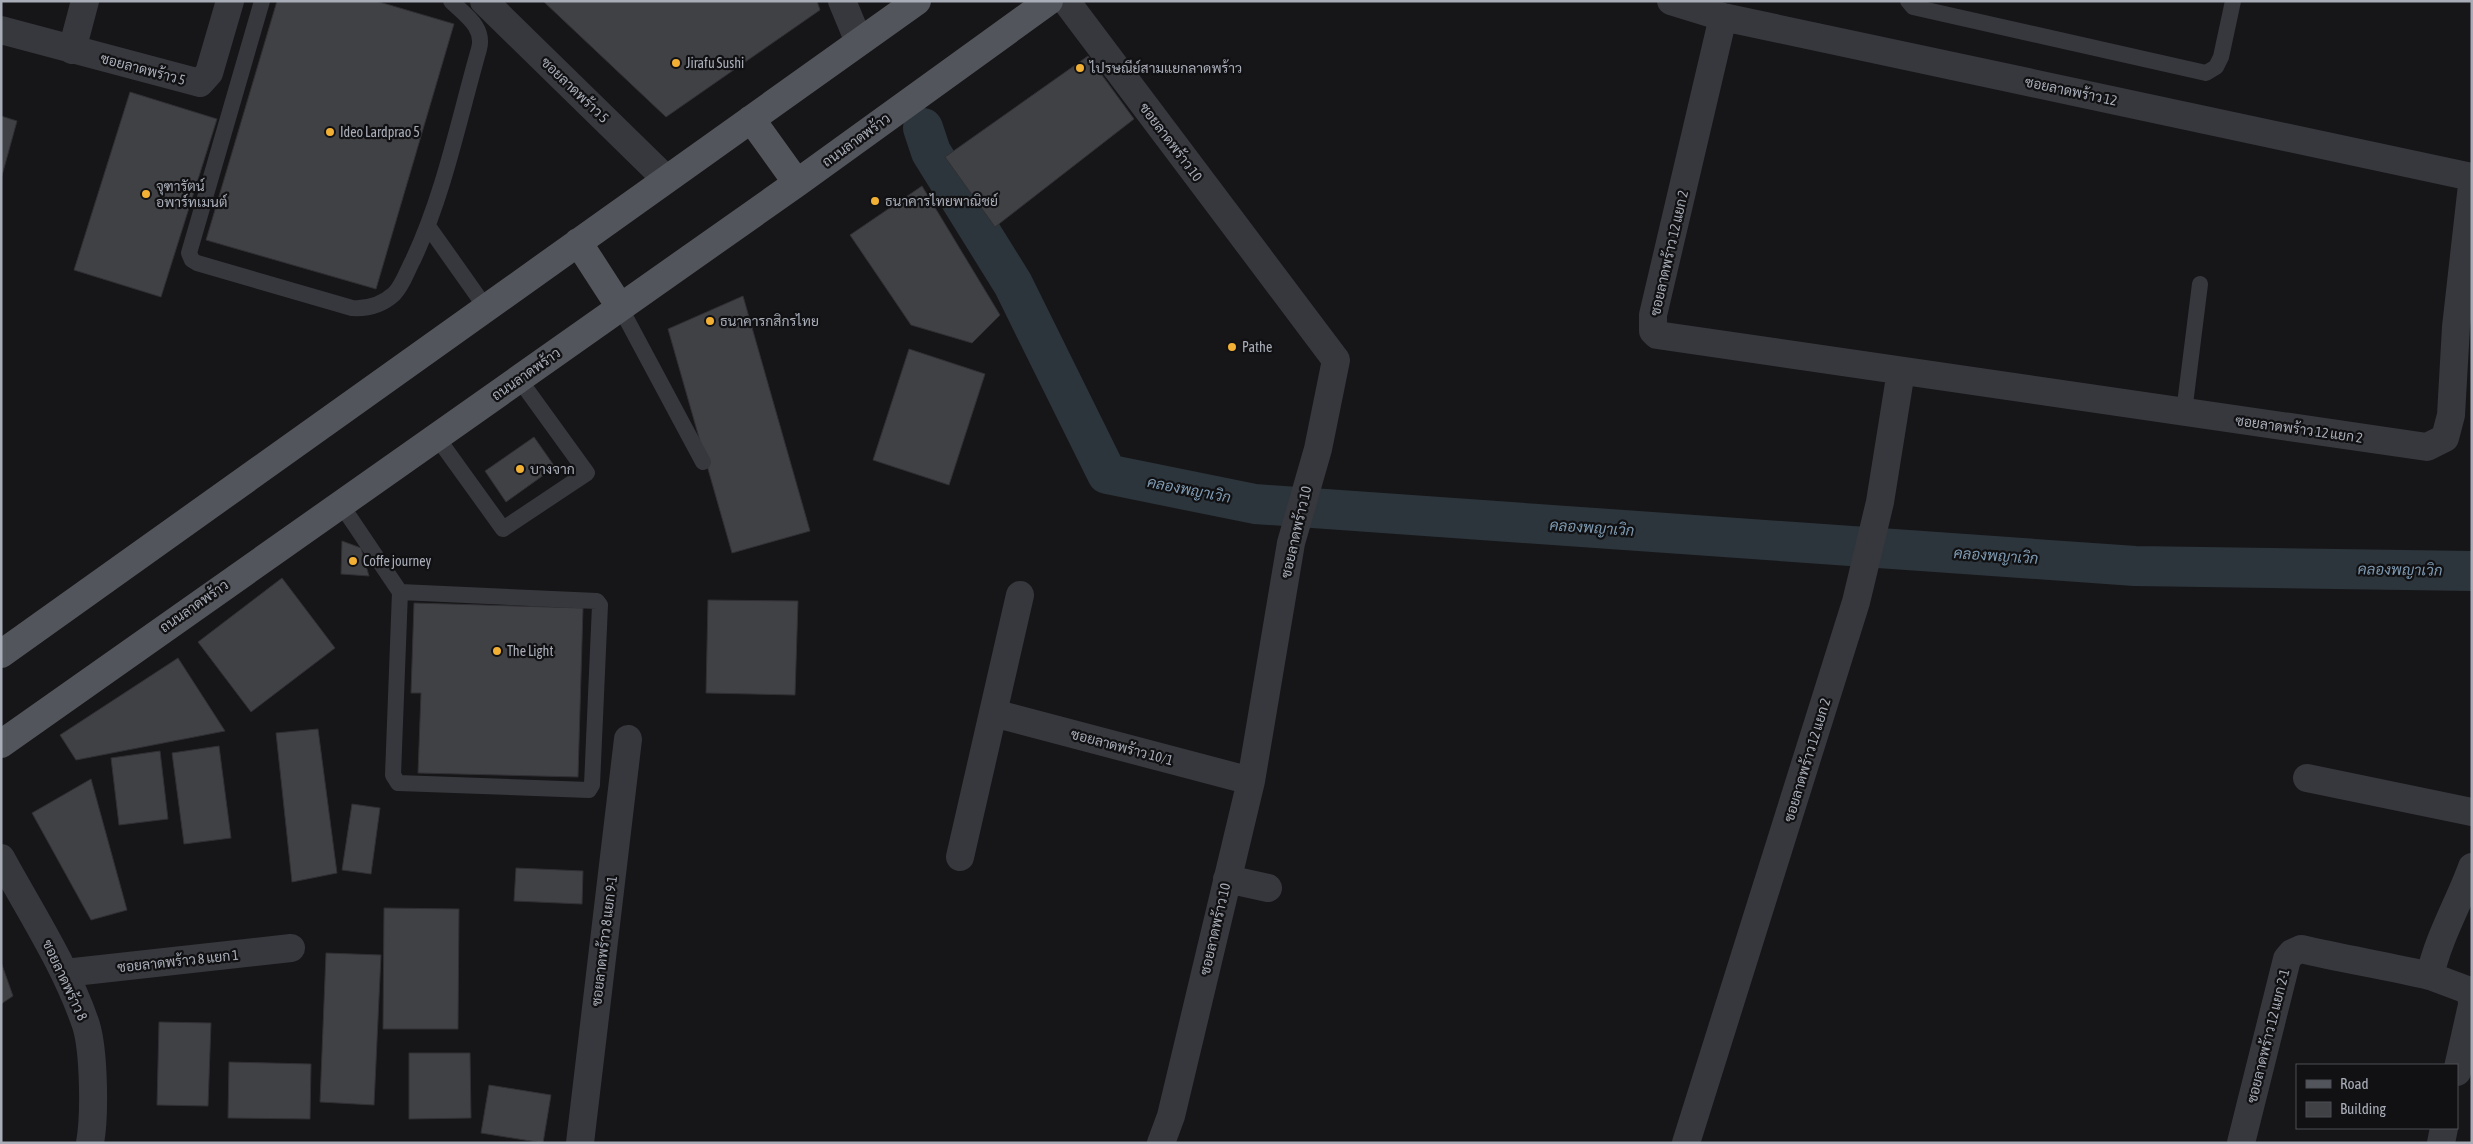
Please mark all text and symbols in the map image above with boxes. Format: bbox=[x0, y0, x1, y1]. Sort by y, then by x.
street label: ซอยลาดพร้าว 5 bbox=[99, 49, 188, 88]
street label: ซอยลาดพร้าว 5 bbox=[538, 53, 613, 126]
place label: Jirafu Sushi bbox=[686, 55, 744, 71]
marker: Jirafu Sushi bbox=[670, 57, 682, 69]
place label: ไปรษณีย์สามแยกลาดพร้าว bbox=[1089, 59, 1242, 76]
marker: ไปรษณีย์สามแยกลาดพร้าว bbox=[1074, 62, 1086, 74]
street label: ซอยลาดพร้าว 12 bbox=[2023, 72, 2119, 109]
street label: ซอยลาดพร้าว 10 bbox=[1136, 99, 1207, 185]
street label: ถนนลาดพร้าว bbox=[818, 109, 893, 170]
place label: Ideo Lardprao 5 bbox=[340, 124, 420, 140]
marker: Ideo Lardprao 5 bbox=[324, 126, 336, 138]
place label: จุฑารัตน์ อพาร์ทเมนต์ bbox=[156, 177, 227, 210]
marker: จุฑารัตน์ อพาร์ทเมนต์ bbox=[140, 188, 152, 200]
street label: ซอยลาดพร้าว 12 แยก 2 bbox=[1646, 188, 1691, 317]
place label: ธนาคารไทยพาณิชย์ bbox=[885, 192, 998, 209]
marker: ธนาคารไทยพาณิชย์ bbox=[869, 195, 881, 207]
place label: ธนาคารกสิกรไทย bbox=[720, 313, 819, 329]
marker: ธนาคารกสิกรไทย bbox=[704, 315, 716, 327]
place label: Pathe bbox=[1242, 339, 1272, 355]
marker: Pathe bbox=[1226, 341, 1238, 353]
street label: ถนนลาดพร้าว bbox=[488, 344, 563, 403]
street label: ซอยลาดพร้าว 12 แยก 2 bbox=[2234, 411, 2364, 446]
place label: บางจาก bbox=[530, 461, 575, 477]
marker: บางจาก bbox=[514, 463, 526, 475]
water label: คลองพญาเวิก bbox=[1146, 473, 1232, 507]
street label: ซอยลาดพร้าว 10 bbox=[1277, 484, 1314, 580]
water label: คลองพญาเวิก bbox=[1549, 516, 1635, 540]
water label: คลองพญาเวิก bbox=[1953, 544, 2039, 568]
place label: Coffe journey bbox=[363, 553, 431, 569]
marker: Coffe journey bbox=[347, 555, 359, 567]
water label: คลองพญาเวิก bbox=[2357, 560, 2443, 580]
street label: ถนนลาดพร้าว bbox=[156, 576, 231, 635]
place label: The Light bbox=[507, 643, 553, 659]
marker: The Light bbox=[491, 645, 503, 657]
street label: ซอยลาดพร้าว 12 แยก 2 bbox=[1780, 696, 1833, 824]
street label: ซอยลาดพร้าว 10/1 bbox=[1069, 725, 1175, 768]
street label: ซอยลาดพร้าว 8 แยก 9-1 bbox=[587, 875, 620, 1007]
street label: ซอยลาดพร้าว 10 bbox=[1196, 881, 1233, 977]
street label: ซอยลาดพร้าว 8 bbox=[39, 937, 92, 1023]
street label: ซอยลาดพร้าว 8 แยก 1 bbox=[116, 946, 239, 975]
street label: ซอยลาดพร้าว 12 แยก 2-1 bbox=[2243, 967, 2292, 1105]
legend bbox=[2296, 1064, 2458, 1129]
text: Road bbox=[2340, 1075, 2369, 1092]
text: Building bbox=[2340, 1100, 2386, 1117]

